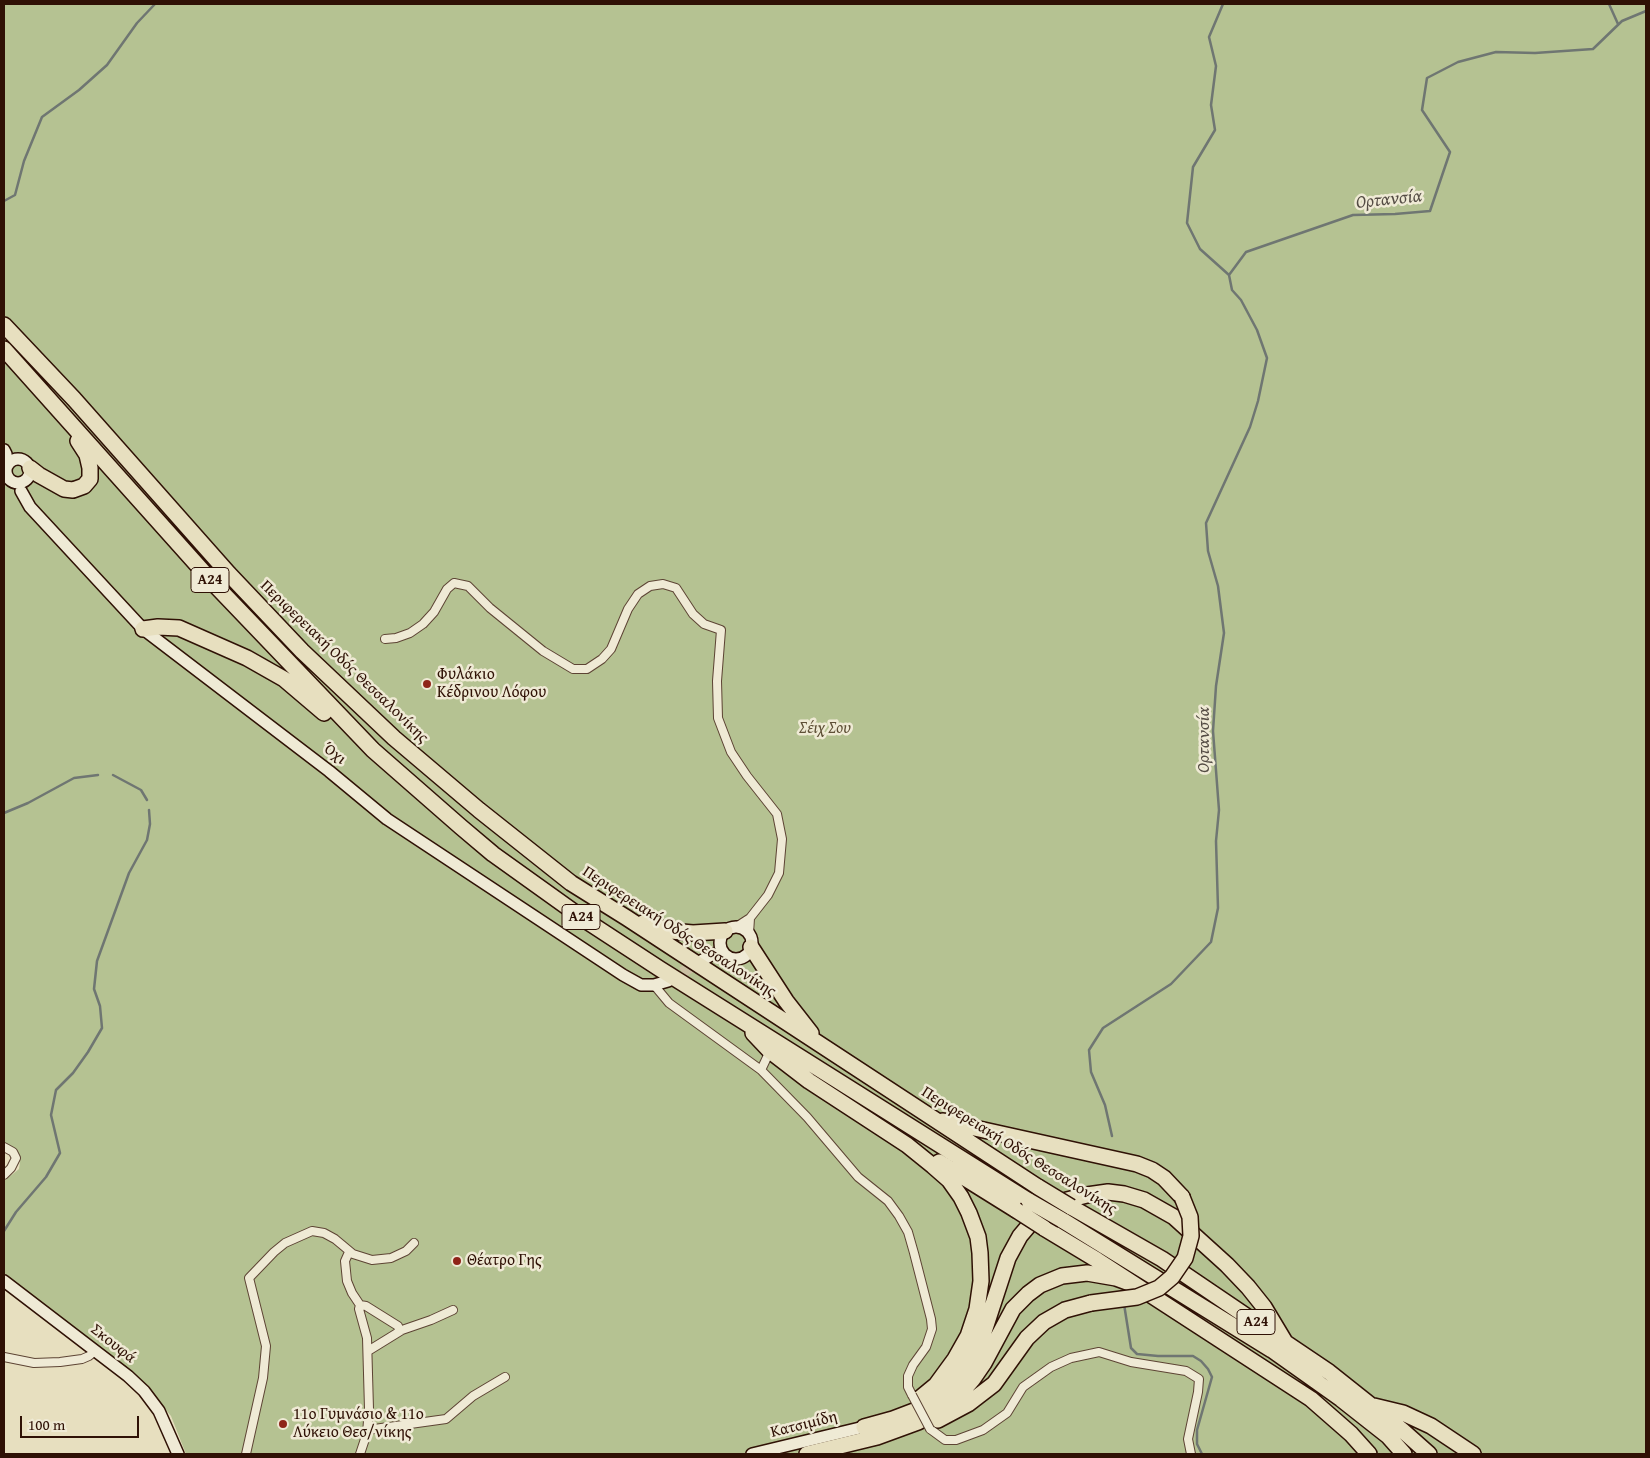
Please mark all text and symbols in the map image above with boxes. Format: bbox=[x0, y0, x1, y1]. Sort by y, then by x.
water label: Ορτανσία bbox=[1355, 186, 1423, 214]
road number: Α24 bbox=[191, 568, 229, 592]
street label: Περιφερειακή Οδός Θεσσαλονίκης bbox=[256, 576, 432, 748]
place label: Φυλάκιο Κέδρινου Λόφου bbox=[437, 665, 546, 703]
marker: Φυλάκιο Κέδρινου Λόφου bbox=[421, 678, 433, 690]
water label: Ορτανσία bbox=[1193, 707, 1215, 773]
park label: Σέιχ Σου bbox=[799, 719, 851, 739]
street label: Όχι bbox=[318, 739, 350, 769]
street label: Περιφερειακή Οδός Θεσσαλονίκης bbox=[579, 862, 779, 1002]
road number: Α24 bbox=[562, 904, 600, 930]
street label: Περιφερειακή Οδός Θεσσαλονίκης bbox=[918, 1083, 1120, 1219]
place label: Θέατρο Γης bbox=[467, 1251, 542, 1271]
marker: Θέατρο Γης bbox=[451, 1255, 463, 1267]
road number: Α24 bbox=[1237, 1310, 1275, 1334]
street label: Σκουφά bbox=[86, 1320, 140, 1368]
place label: 11ο Γυμνάσιο & 11ο Λύκειο Θεσ/νίκης bbox=[293, 1405, 424, 1443]
scale bar bbox=[22, 1406, 141, 1438]
street label: Κατσιμίδη bbox=[769, 1407, 839, 1443]
text: 100 m bbox=[28, 1414, 65, 1435]
marker: 11ο Γυμνάσιο & 11ο Λύκειο Θεσ/νίκης bbox=[277, 1418, 289, 1430]

